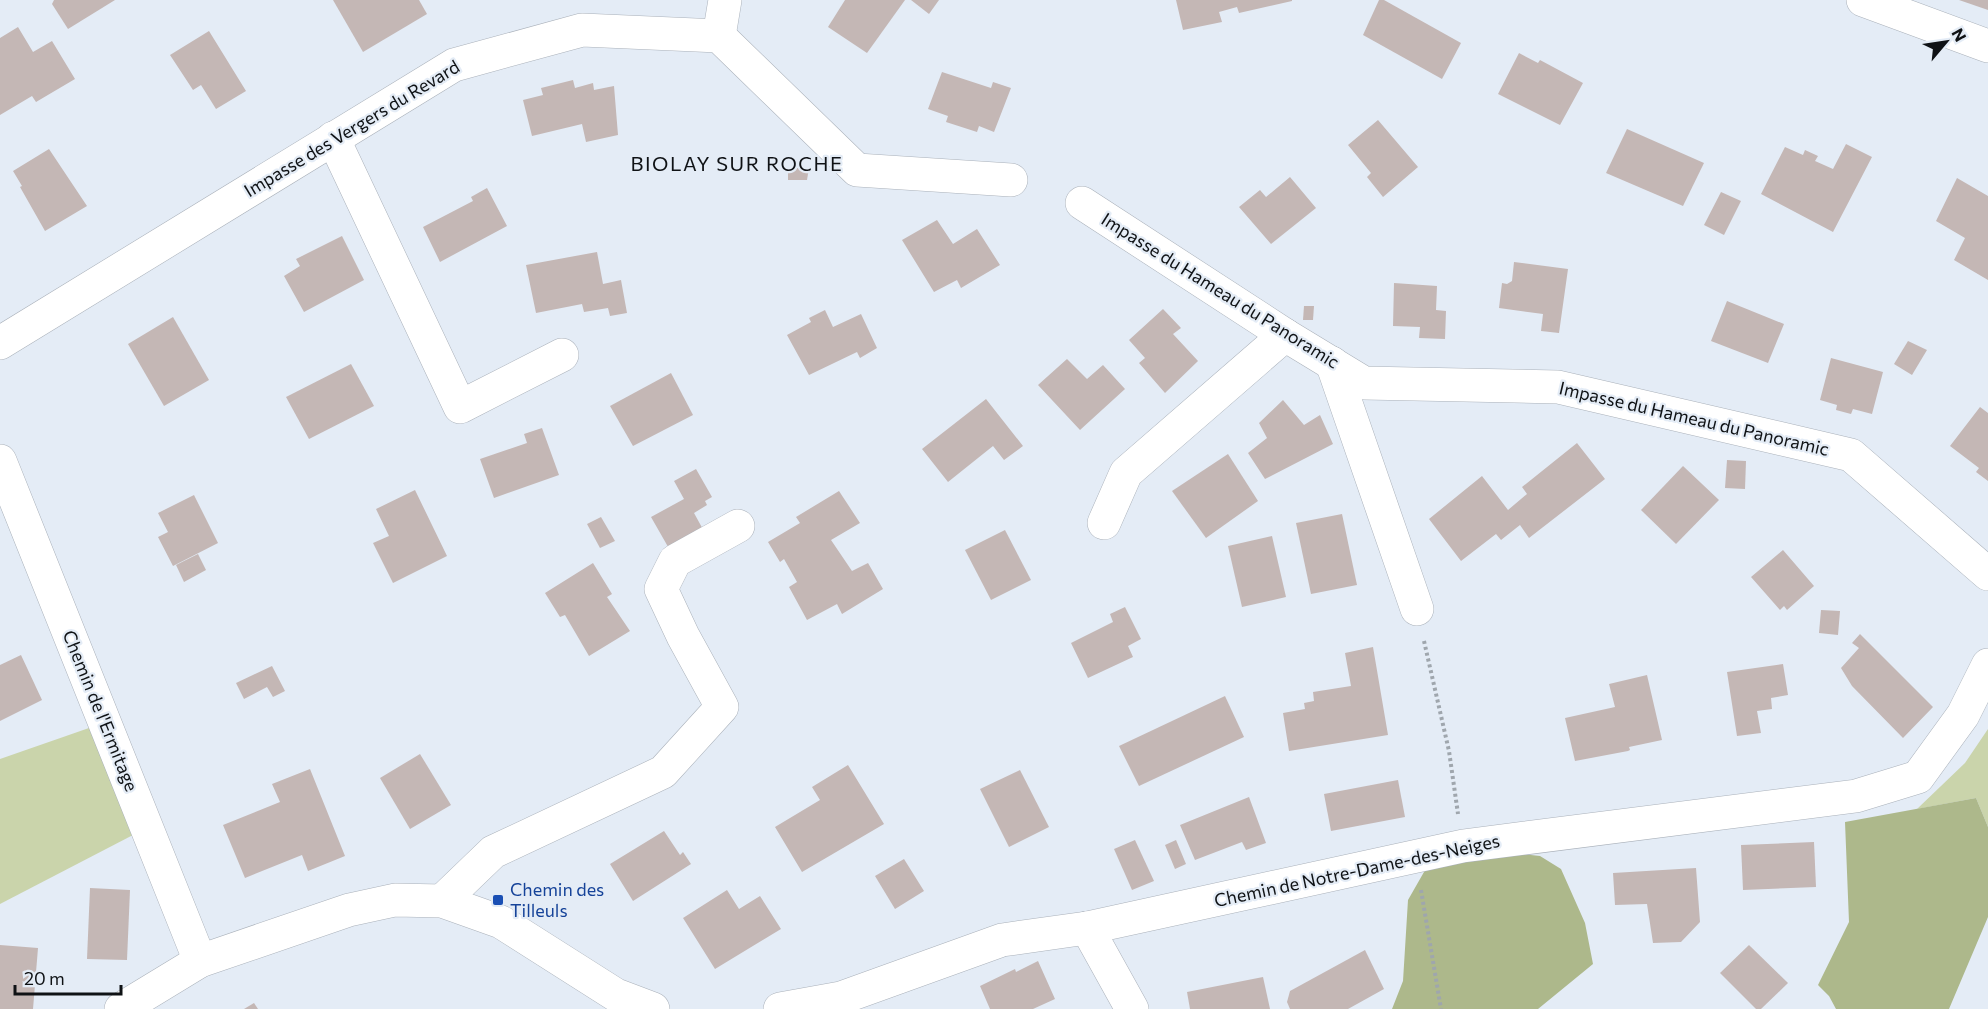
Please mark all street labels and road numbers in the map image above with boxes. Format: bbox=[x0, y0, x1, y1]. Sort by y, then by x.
street label: Impasse des Vergers du Revard bbox=[240, 55, 463, 201]
street label: Impasse du Hameau du Panoramic bbox=[1098, 208, 1344, 373]
street label: Impasse du Hameau du Panoramic bbox=[1557, 376, 1831, 460]
street label: Chemin de l'Ermitage bbox=[59, 627, 143, 794]
street label: Chemin de Notre-Dame-des-Neiges bbox=[1212, 829, 1502, 911]

